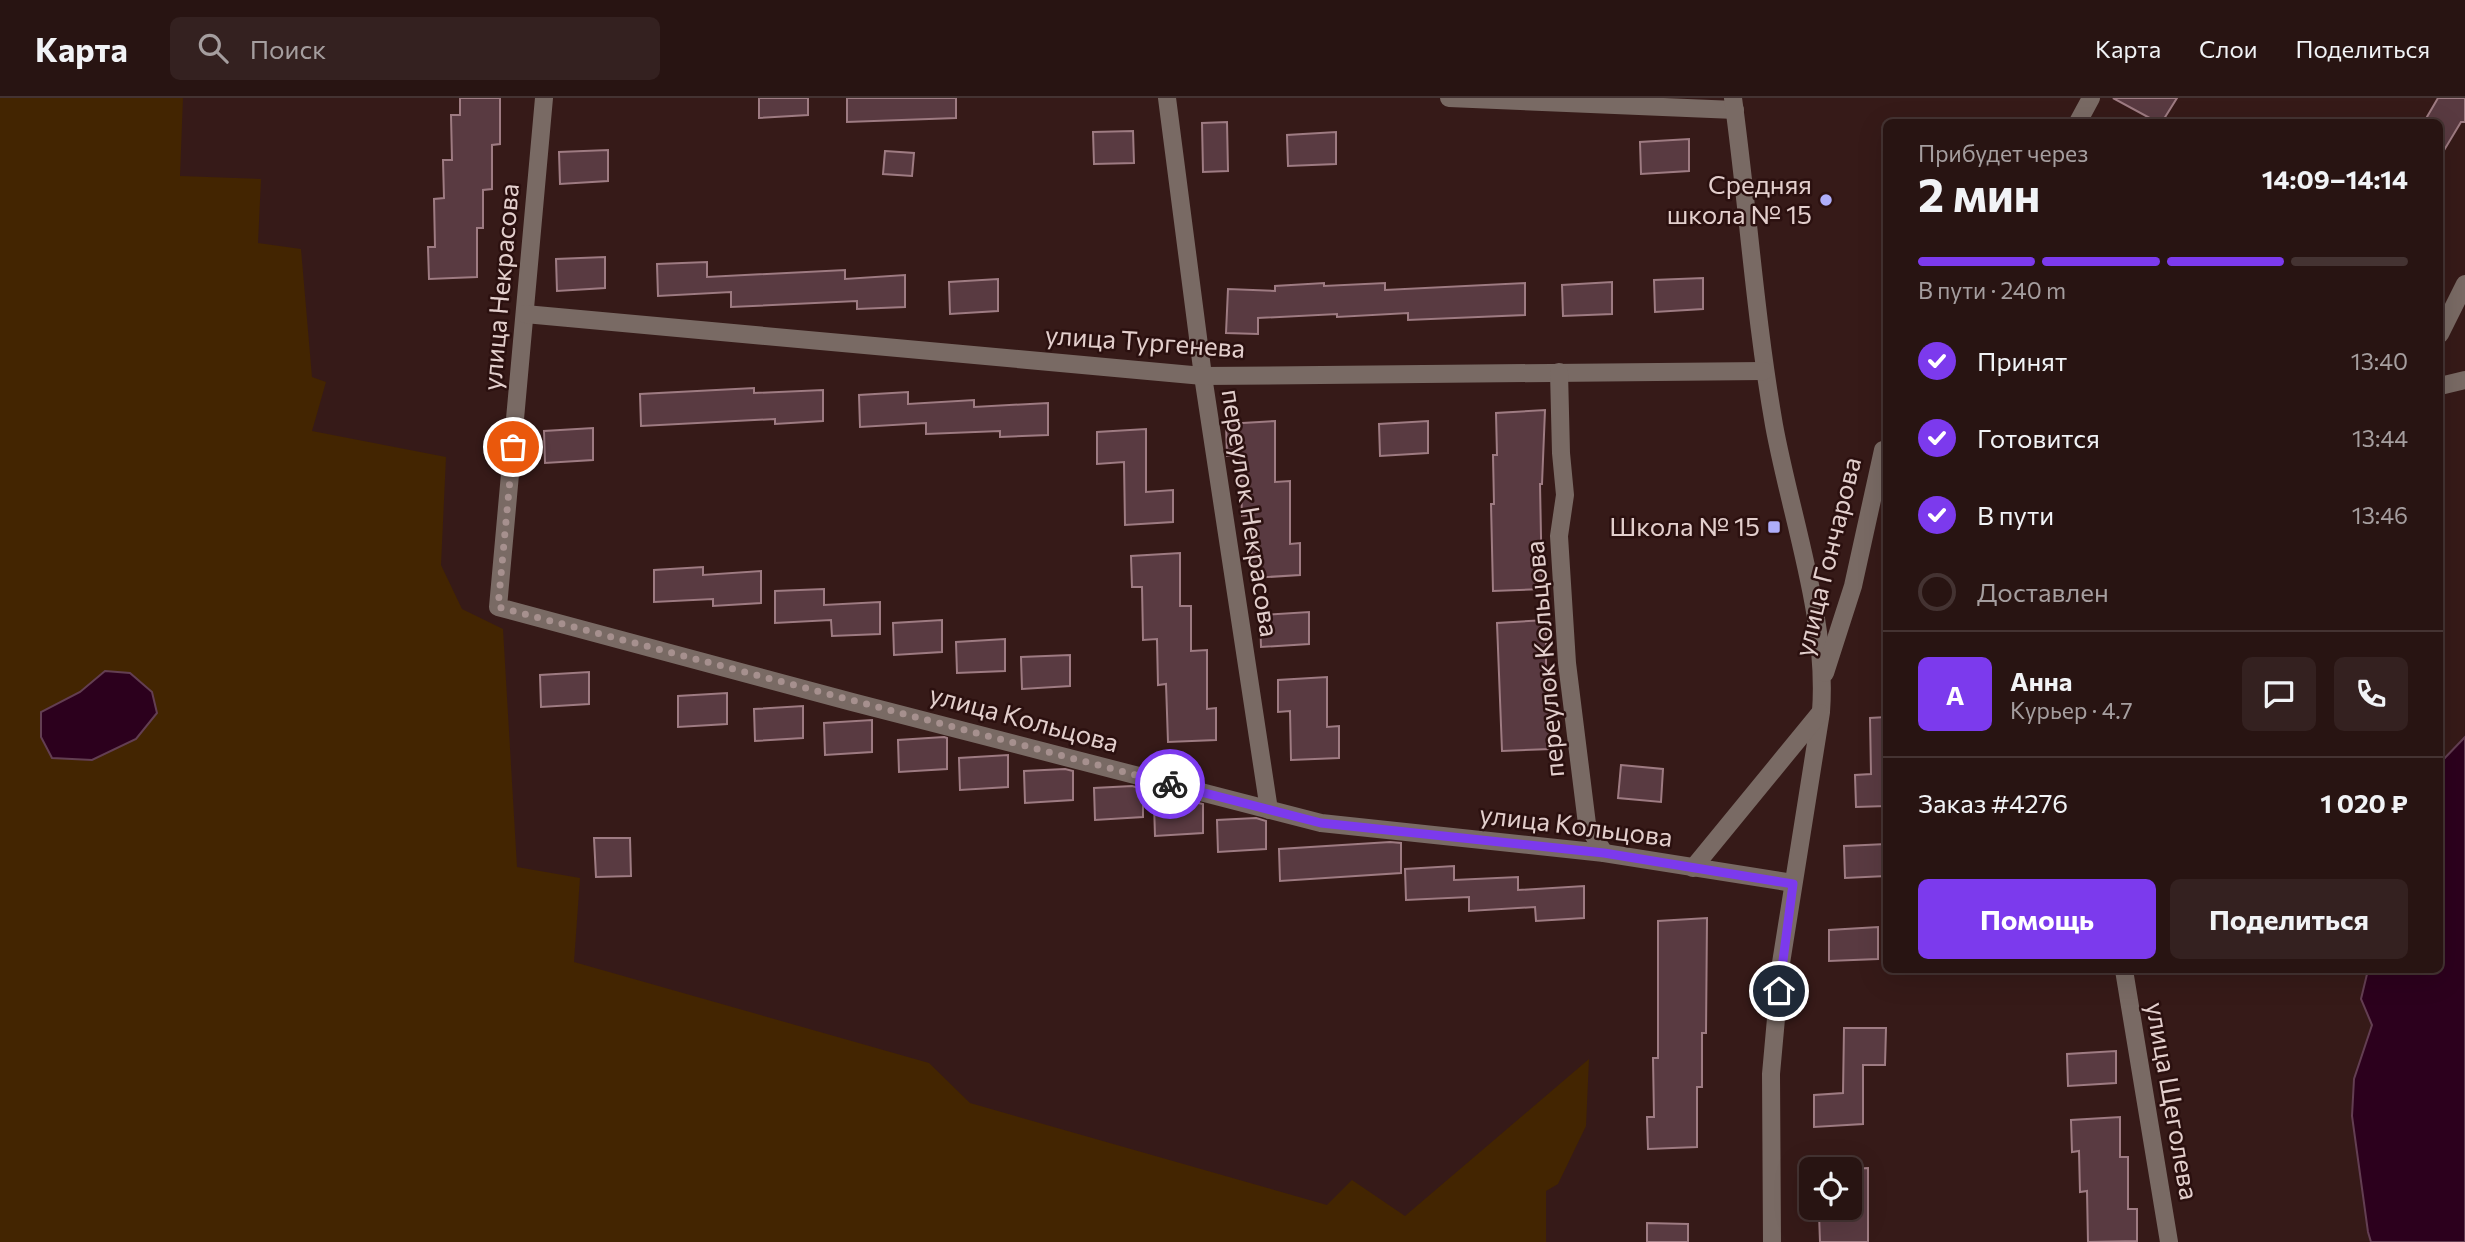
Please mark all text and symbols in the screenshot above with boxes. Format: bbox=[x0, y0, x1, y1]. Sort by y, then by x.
search box bbox=[170, 17, 660, 80]
text: Карта bbox=[35, 28, 128, 69]
icon: search bbox=[194, 29, 232, 67]
text: Поиск bbox=[250, 33, 326, 64]
text: Карта bbox=[2095, 34, 2161, 63]
text: Слои bbox=[2199, 34, 2257, 63]
text: Поделиться bbox=[2295, 34, 2430, 63]
text: Прибудет через bbox=[1918, 139, 2088, 167]
text: 14:09–14:14 bbox=[2262, 163, 2408, 194]
text: 2 мин bbox=[1918, 165, 2040, 221]
place label: Средняя школа № 15 bbox=[1667, 168, 1812, 229]
street label: улица Некрасова bbox=[475, 182, 524, 392]
marker: Средняя школа № 15 bbox=[1818, 192, 1834, 208]
text: В пути · 240 m bbox=[1918, 276, 2066, 304]
street label: улица Тургенева bbox=[1044, 318, 1246, 363]
icon: check bbox=[1918, 342, 1956, 380]
text: Принят bbox=[1977, 345, 2067, 376]
text: 13:40 bbox=[2351, 347, 2408, 375]
street label: переулок Некрасова bbox=[1217, 387, 1286, 639]
pin bbox=[483, 417, 543, 477]
icon: check bbox=[1918, 419, 1956, 457]
text: Готовится bbox=[1977, 422, 2100, 453]
text: 13:44 bbox=[2352, 424, 2408, 452]
icon: bag bbox=[494, 428, 532, 466]
street label: улица Гончарова bbox=[1787, 454, 1866, 660]
icon: check bbox=[1918, 496, 1956, 534]
text: В пути bbox=[1977, 499, 2054, 530]
text: 13:46 bbox=[2352, 501, 2408, 529]
place label: Школа № 15 bbox=[1609, 510, 1760, 541]
marker: Школа № 15 bbox=[1766, 519, 1782, 535]
street label: переулок Кольцова bbox=[1518, 540, 1569, 779]
text: Доставлен bbox=[1977, 576, 2109, 607]
button: chat bbox=[2242, 657, 2316, 731]
button: phone bbox=[2334, 657, 2408, 731]
text: Анна bbox=[2010, 665, 2072, 696]
street label: улица Кольцова bbox=[927, 677, 1122, 758]
text: А bbox=[1946, 679, 1964, 710]
text: Курьер · 4.7 bbox=[2010, 696, 2133, 724]
courier bbox=[1135, 749, 1205, 819]
icon: bike bbox=[1151, 765, 1189, 803]
text: Заказ #4276 bbox=[1918, 787, 2068, 818]
text: 1 020 ₽ bbox=[2320, 787, 2408, 818]
street label: улица Кольцова bbox=[1478, 797, 1674, 852]
button: Помощь bbox=[1918, 879, 2156, 959]
button: Поделиться bbox=[2170, 879, 2408, 959]
pin bbox=[1749, 961, 1809, 1021]
icon: home bbox=[1760, 972, 1798, 1010]
street label: улица Щеголева bbox=[2141, 999, 2206, 1202]
map controls bbox=[1799, 1157, 1862, 1220]
button: locate bbox=[1799, 1157, 1862, 1220]

